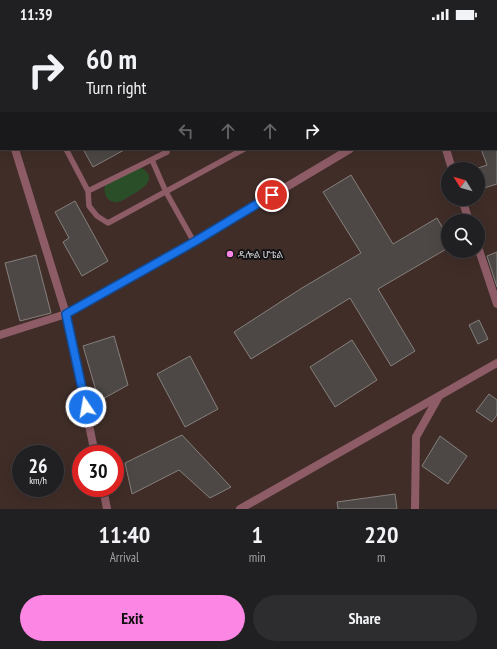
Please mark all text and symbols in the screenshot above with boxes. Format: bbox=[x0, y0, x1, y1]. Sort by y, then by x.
text: 11:39 bbox=[20, 5, 52, 24]
text: 60 m bbox=[86, 40, 137, 77]
icon: right bbox=[20, 44, 72, 96]
text: Turn right bbox=[86, 76, 146, 99]
icon: left bbox=[175, 120, 197, 142]
icon: ahead bbox=[217, 120, 239, 142]
icon: ahead bbox=[259, 120, 281, 142]
icon: right bbox=[301, 120, 323, 142]
north arrow bbox=[441, 162, 485, 206]
map controls bbox=[441, 162, 485, 258]
pin bbox=[255, 178, 289, 212]
icon: arrive bbox=[261, 184, 283, 206]
button: search bbox=[441, 214, 485, 258]
place label: ዳሎል ሆቴል bbox=[238, 248, 283, 261]
marker: ዳሎል ሆቴል bbox=[225, 249, 235, 259]
position arrow bbox=[65, 386, 107, 428]
speed limit sign: 30 bbox=[72, 445, 124, 497]
text: 26 bbox=[28, 453, 48, 479]
text: km/h bbox=[29, 474, 47, 487]
text: 11:40 bbox=[98, 519, 150, 550]
text: 1 bbox=[251, 519, 263, 550]
text: 220 bbox=[364, 519, 399, 550]
text: Arrival bbox=[110, 549, 139, 566]
text: min bbox=[249, 549, 266, 566]
text: m bbox=[377, 549, 386, 566]
button: Exit bbox=[20, 595, 245, 641]
button: Share bbox=[253, 595, 477, 641]

